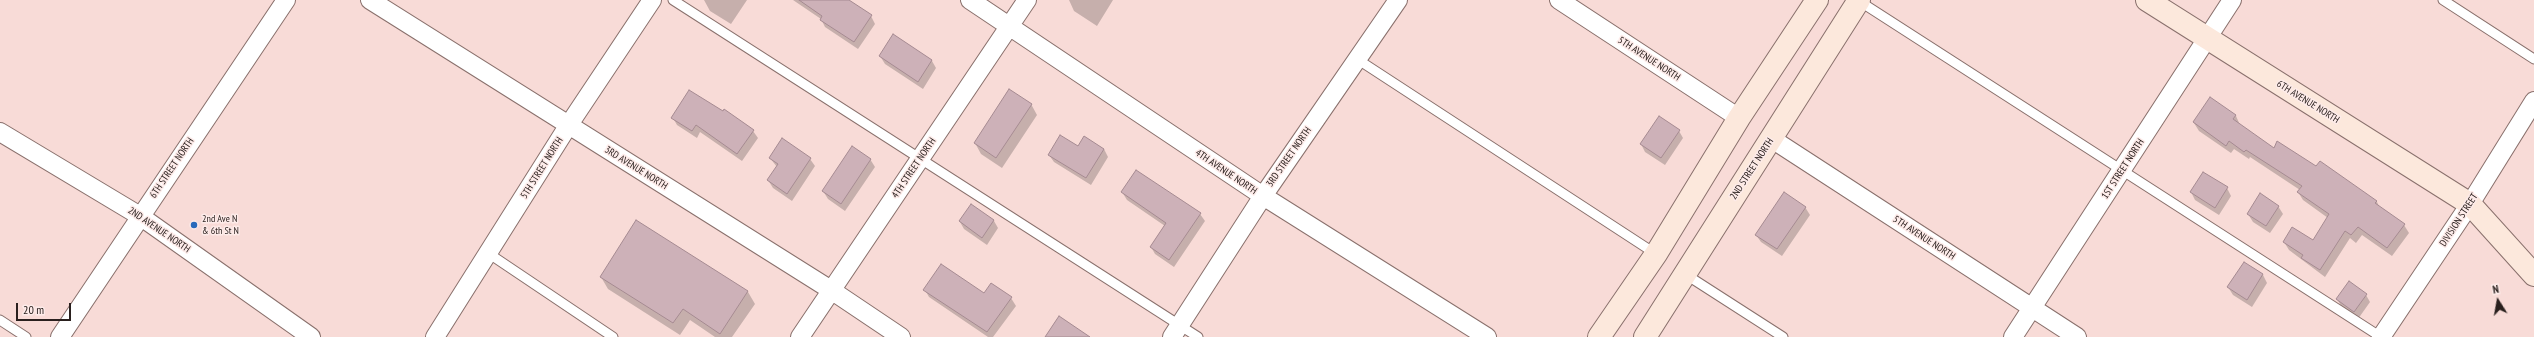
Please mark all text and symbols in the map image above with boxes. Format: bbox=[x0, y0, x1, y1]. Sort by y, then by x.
street label: 5TH AVENUE NORTH bbox=[1616, 34, 1682, 84]
street label: 6TH AVENUE NORTH bbox=[2274, 78, 2342, 126]
street label: 3RD STREET NORTH bbox=[1264, 125, 1314, 189]
street label: 5TH STREET NORTH bbox=[518, 135, 566, 201]
street label: 6TH STREET NORTH bbox=[147, 136, 197, 200]
street label: 4TH STREET NORTH bbox=[889, 136, 939, 200]
street label: 2ND STREET NORTH bbox=[1728, 136, 1776, 202]
street label: 1ST STREET NORTH bbox=[2099, 137, 2147, 201]
street label: 3RD AVENUE NORTH bbox=[602, 144, 670, 192]
street label: 4TH AVENUE NORTH bbox=[1193, 147, 1259, 197]
street label: DIVISION STREET bbox=[2437, 191, 2481, 249]
street label: 2ND AVENUE NORTH bbox=[126, 205, 192, 255]
place label: 2nd Ave N & 6th St N bbox=[202, 213, 239, 236]
street label: 5TH AVENUE NORTH bbox=[1891, 213, 1957, 263]
marker: 2nd Ave N & 6th St N bbox=[189, 220, 199, 230]
north arrow bbox=[2478, 281, 2518, 321]
text: N bbox=[2491, 282, 2500, 297]
scale bar bbox=[18, 295, 73, 321]
text: 20 m bbox=[23, 302, 44, 317]

